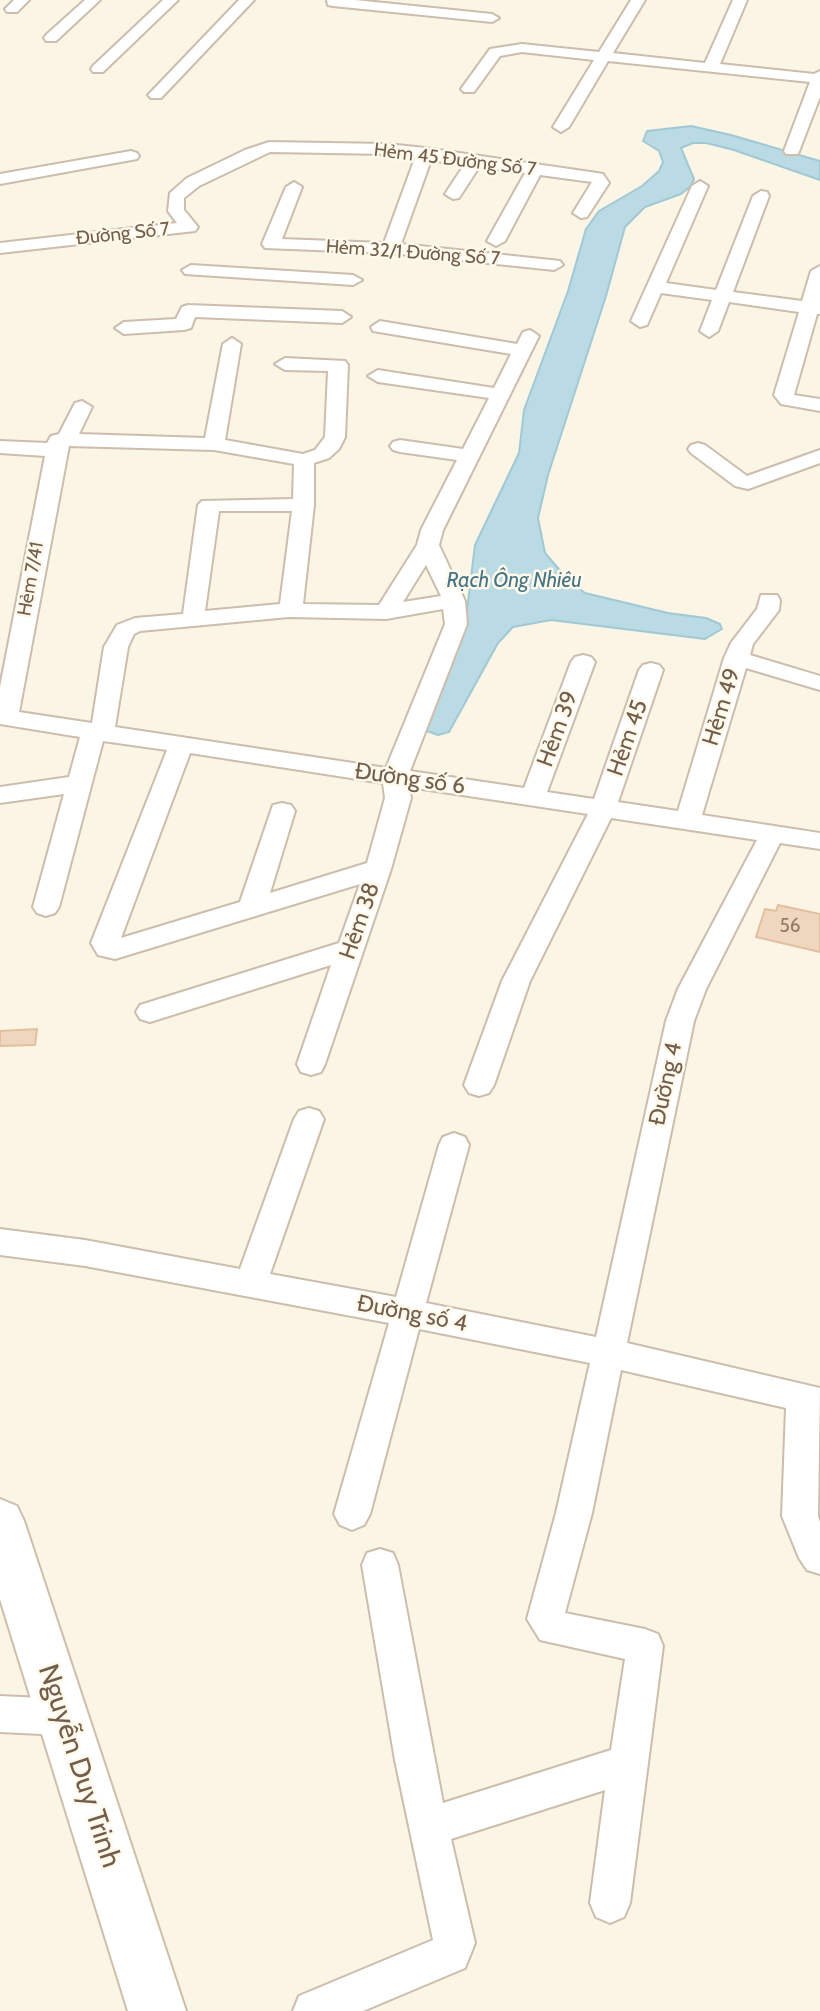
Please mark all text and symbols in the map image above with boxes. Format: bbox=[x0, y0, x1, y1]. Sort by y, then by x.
street label: Hẻm 45 Đường Số 7 bbox=[373, 139, 537, 181]
street label: Đường Số 7 bbox=[75, 218, 171, 250]
street label: Hẻm 32/1 Đường Số 7 bbox=[325, 236, 501, 270]
street label: Hẻm 7/41 bbox=[13, 540, 49, 618]
water label: Rạch Ông Nhiêu bbox=[446, 568, 582, 594]
street label: Hẻm 49 bbox=[697, 665, 747, 749]
street label: Hẻm 39 bbox=[532, 687, 584, 771]
street label: Hẻm 45 bbox=[602, 696, 654, 780]
street label: Đường số 6 bbox=[353, 758, 467, 800]
street label: Hẻm 38 bbox=[334, 879, 386, 963]
house number: 56 bbox=[779, 915, 801, 937]
street label: Đường 4 bbox=[644, 1040, 688, 1128]
street label: Đường số 4 bbox=[355, 1290, 469, 1338]
street label: Nguyễn Duy Trinh bbox=[30, 1660, 128, 1872]

